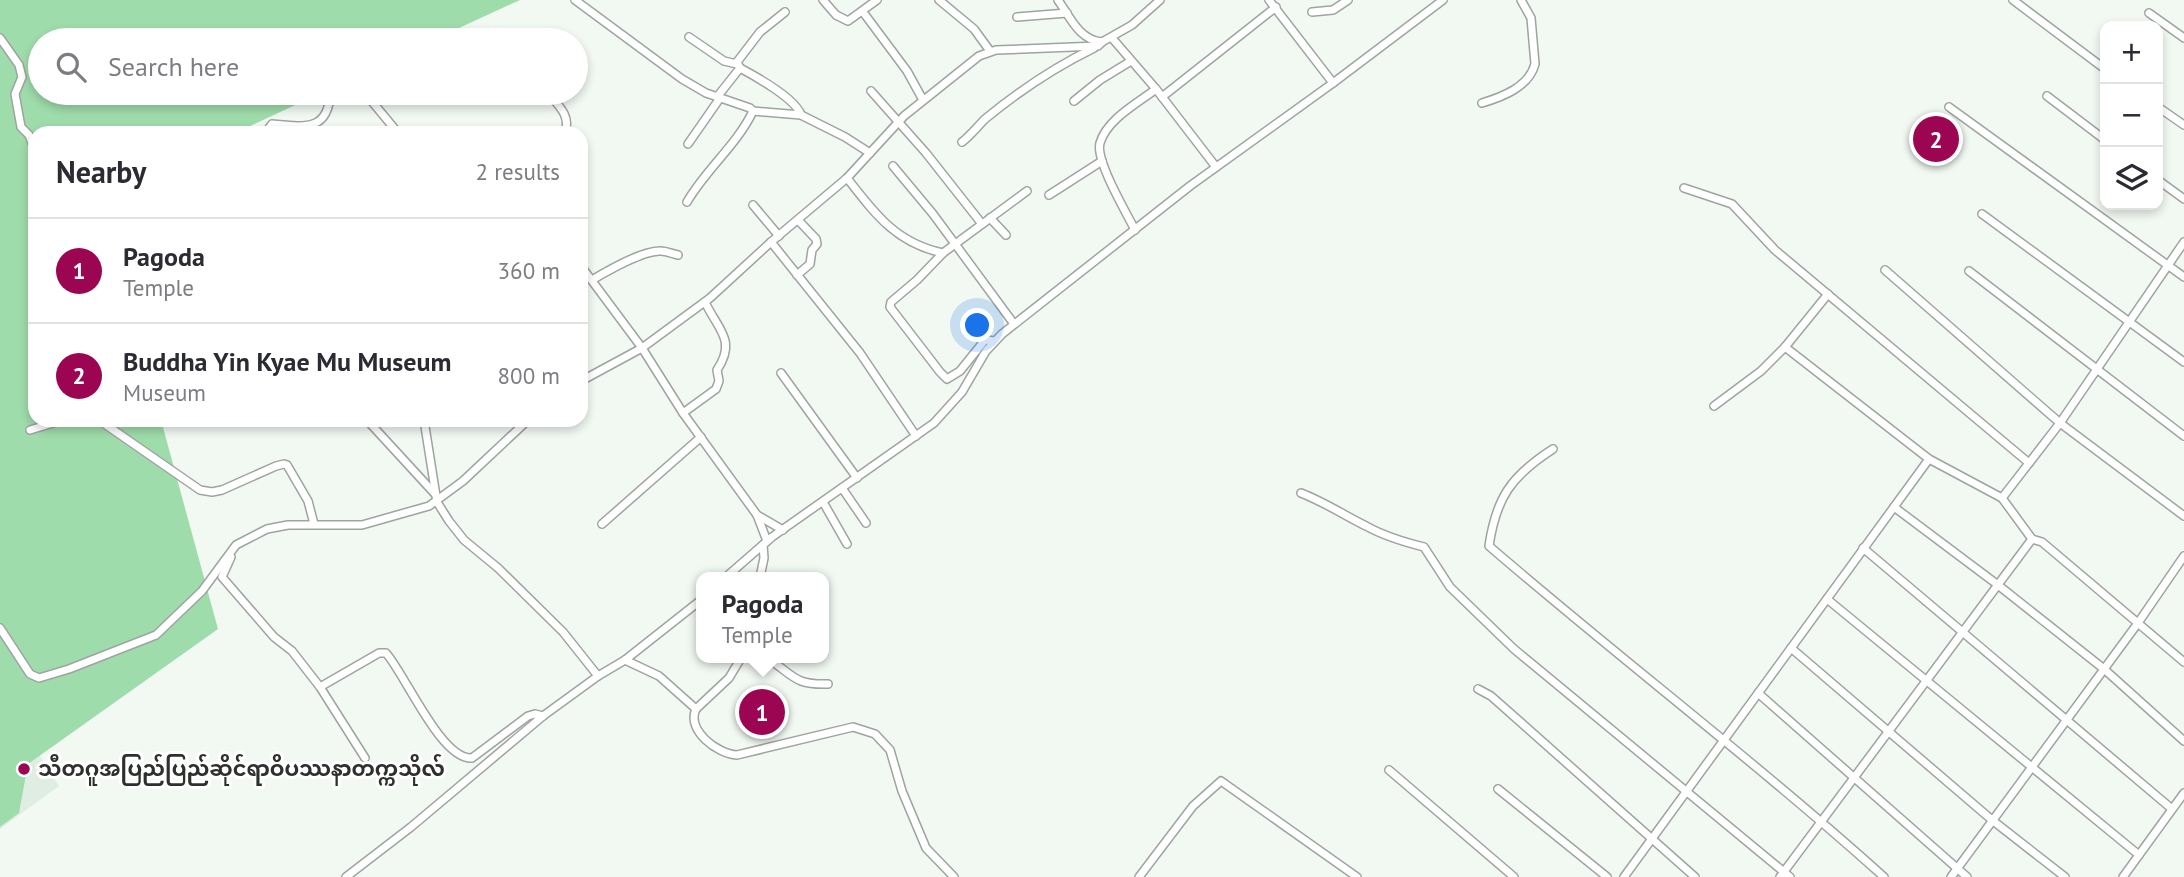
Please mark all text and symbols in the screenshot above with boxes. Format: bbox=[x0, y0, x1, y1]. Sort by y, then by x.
map controls bbox=[2100, 21, 2163, 210]
button: + bbox=[2100, 21, 2163, 84]
search box bbox=[28, 28, 588, 105]
icon: search bbox=[52, 48, 90, 86]
text: Search here bbox=[108, 50, 239, 83]
button: − bbox=[2100, 84, 2163, 147]
pin: 2 bbox=[1913, 113, 1959, 165]
button: layers bbox=[2100, 147, 2163, 210]
text: Nearby bbox=[56, 152, 146, 191]
text: 2 results bbox=[476, 157, 560, 186]
text: Pagoda bbox=[123, 240, 205, 273]
text: 1 bbox=[72, 256, 86, 285]
text: 360 m bbox=[498, 256, 560, 285]
text: Temple bbox=[123, 273, 194, 302]
your location bbox=[960, 308, 994, 342]
text: Buddha Yin Kyae Mu Museum bbox=[123, 345, 451, 378]
text: 2 bbox=[72, 361, 86, 390]
text: 800 m bbox=[498, 361, 560, 390]
text: Museum bbox=[123, 378, 206, 407]
popup bbox=[696, 572, 829, 663]
text: Pagoda bbox=[722, 587, 803, 620]
text: Temple bbox=[722, 620, 793, 649]
pin: 1 bbox=[739, 686, 785, 738]
place label: သီတဂူအပြည်ပြည်ဆိုင်ရာဝိပဿနာတက္ကသိုလ် bbox=[38, 753, 445, 787]
marker: သီတဂူအပြည်ပြည်ဆိုင်ရာဝိပဿနာတက္ကသိုလ် bbox=[16, 761, 32, 777]

